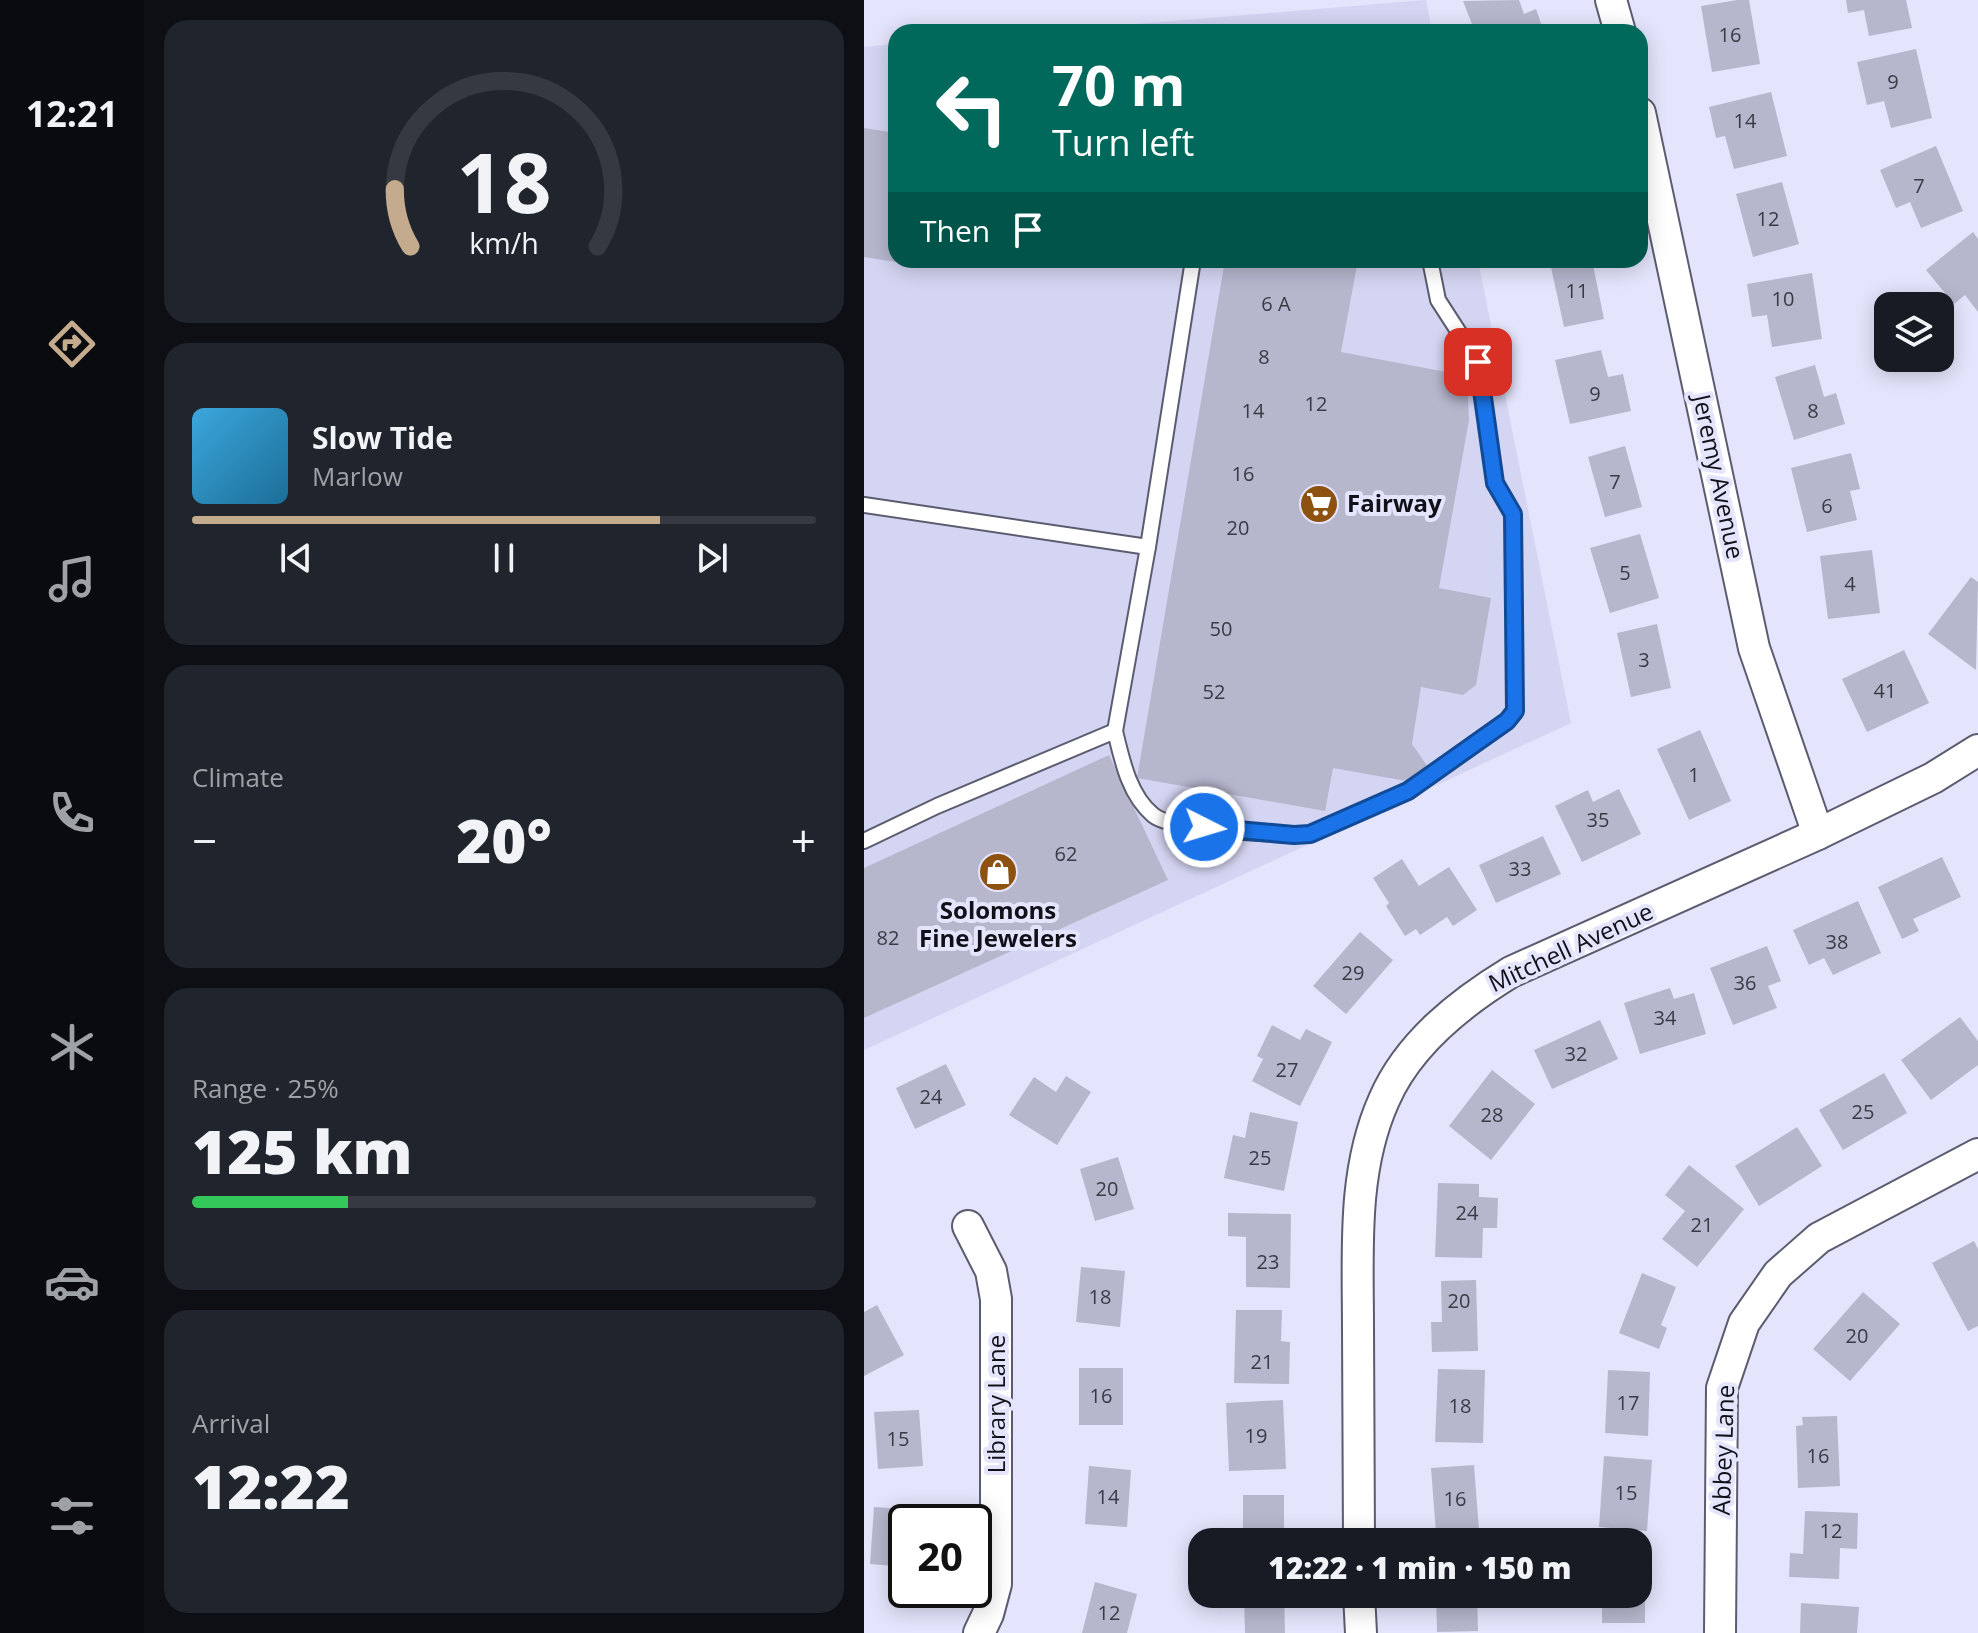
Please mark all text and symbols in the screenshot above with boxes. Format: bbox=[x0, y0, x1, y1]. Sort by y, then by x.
house number: 16 bbox=[1719, 21, 1741, 48]
text: 70 m bbox=[1052, 46, 1186, 122]
icon: left bbox=[920, 56, 1024, 160]
house number: 9 bbox=[1887, 68, 1899, 95]
text: 12:21 bbox=[26, 89, 118, 138]
house number: 14 bbox=[1734, 107, 1757, 134]
text: Turn left bbox=[1052, 118, 1194, 167]
text: 18 bbox=[456, 124, 552, 237]
house number: 7 bbox=[1913, 172, 1925, 199]
house number: 12 bbox=[1757, 205, 1779, 232]
icon: arrive bbox=[1006, 208, 1050, 252]
text: Then bbox=[920, 210, 990, 251]
text: km/h bbox=[469, 223, 539, 262]
house number: 11 bbox=[1566, 277, 1588, 304]
house number: 10 bbox=[1772, 285, 1794, 312]
house number: 6 A bbox=[1261, 290, 1291, 317]
map controls bbox=[1874, 292, 1954, 372]
button: layers bbox=[1874, 292, 1954, 372]
icon: directions bbox=[44, 316, 100, 372]
pin bbox=[1444, 328, 1512, 396]
icon: arrive bbox=[1456, 340, 1500, 384]
house number: 8 bbox=[1258, 343, 1270, 370]
house number: 9 bbox=[1589, 380, 1601, 407]
house number: 12 bbox=[1305, 390, 1327, 417]
street label: Jeremy Avenue bbox=[1686, 390, 1753, 562]
house number: 14 bbox=[1242, 397, 1265, 424]
house number: 8 bbox=[1807, 397, 1819, 424]
text: Slow Tide bbox=[312, 417, 453, 458]
text: Marlow bbox=[312, 458, 403, 494]
house number: 16 bbox=[1232, 460, 1254, 487]
house number: 7 bbox=[1609, 468, 1621, 495]
supermarket icon: Fairway bbox=[1298, 483, 1340, 525]
place label: Fairway bbox=[1347, 486, 1442, 519]
house number: 6 bbox=[1821, 492, 1833, 519]
house number: 20 bbox=[1227, 514, 1249, 541]
icon: previous bbox=[274, 536, 318, 580]
icon: pause bbox=[482, 536, 526, 580]
icon: next bbox=[690, 536, 734, 580]
icon: music bbox=[44, 551, 100, 607]
house number: 5 bbox=[1619, 559, 1631, 586]
house number: 4 bbox=[1844, 570, 1856, 597]
house number: 50 bbox=[1210, 615, 1232, 642]
house number: 3 bbox=[1638, 646, 1650, 673]
house number: 41 bbox=[1874, 677, 1896, 704]
house number: 52 bbox=[1203, 678, 1225, 705]
text: Climate bbox=[192, 759, 284, 795]
house number: 1 bbox=[1688, 761, 1700, 788]
icon: phone bbox=[44, 785, 100, 841]
position arrow bbox=[1162, 785, 1246, 869]
text: 20° bbox=[456, 799, 552, 881]
house number: 35 bbox=[1587, 806, 1609, 833]
text: − bbox=[192, 810, 217, 870]
text: + bbox=[791, 810, 816, 870]
house number: 62 bbox=[1055, 840, 1077, 867]
shop icon: Solomons Fine Jewelers bbox=[977, 851, 1019, 893]
house number: 33 bbox=[1509, 855, 1531, 882]
place label: Solomons Fine Jewelers bbox=[919, 893, 1077, 954]
street label: Mitchell Avenue bbox=[1483, 894, 1658, 999]
house number: 82 bbox=[877, 924, 899, 951]
house number: 38 bbox=[1826, 928, 1848, 955]
house number: 29 bbox=[1342, 959, 1364, 986]
house number: 36 bbox=[1734, 969, 1756, 996]
house number: 34 bbox=[1654, 1004, 1677, 1031]
icon: climate bbox=[44, 1019, 100, 1075]
house number: 32 bbox=[1565, 1040, 1587, 1067]
house number: 27 bbox=[1276, 1056, 1298, 1083]
text: Range · 25% bbox=[192, 1070, 339, 1106]
house number: 24 bbox=[920, 1083, 943, 1110]
house number: 25 bbox=[1852, 1098, 1874, 1125]
house number: 28 bbox=[1481, 1101, 1503, 1128]
text: 125 km bbox=[192, 1110, 413, 1192]
house number: 25 bbox=[1249, 1144, 1271, 1171]
house number: 20 bbox=[1096, 1175, 1118, 1202]
house number: 24 bbox=[1456, 1199, 1479, 1226]
house number: 21 bbox=[1691, 1211, 1713, 1238]
house number: 23 bbox=[1257, 1248, 1279, 1275]
icon: car bbox=[44, 1254, 100, 1310]
house number: 18 bbox=[1089, 1283, 1111, 1310]
house number: 20 bbox=[1448, 1287, 1470, 1314]
house number: 20 bbox=[1846, 1322, 1868, 1349]
street label: Library Lane bbox=[979, 1335, 1012, 1473]
house number: 21 bbox=[1251, 1348, 1273, 1375]
house number: 16 bbox=[1090, 1382, 1112, 1409]
street label: Abbey Lane bbox=[1704, 1384, 1741, 1516]
house number: 17 bbox=[1617, 1389, 1639, 1416]
house number: 18 bbox=[1449, 1392, 1471, 1419]
text: Arrival bbox=[192, 1405, 270, 1441]
house number: 19 bbox=[1245, 1422, 1267, 1449]
house number: 15 bbox=[887, 1425, 909, 1452]
house number: 16 bbox=[1807, 1442, 1829, 1469]
text: 12:22 bbox=[192, 1445, 350, 1527]
house number: 15 bbox=[1615, 1479, 1637, 1506]
house number: 14 bbox=[1097, 1483, 1120, 1510]
house number: 16 bbox=[1444, 1485, 1466, 1512]
icon: filters bbox=[44, 1488, 100, 1544]
speed limit sign: 20 bbox=[888, 1504, 992, 1608]
house number: 12 bbox=[1820, 1517, 1842, 1544]
text: 12:22 · 1 min · 150 m bbox=[1268, 1547, 1572, 1588]
house number: 12 bbox=[1098, 1599, 1120, 1626]

